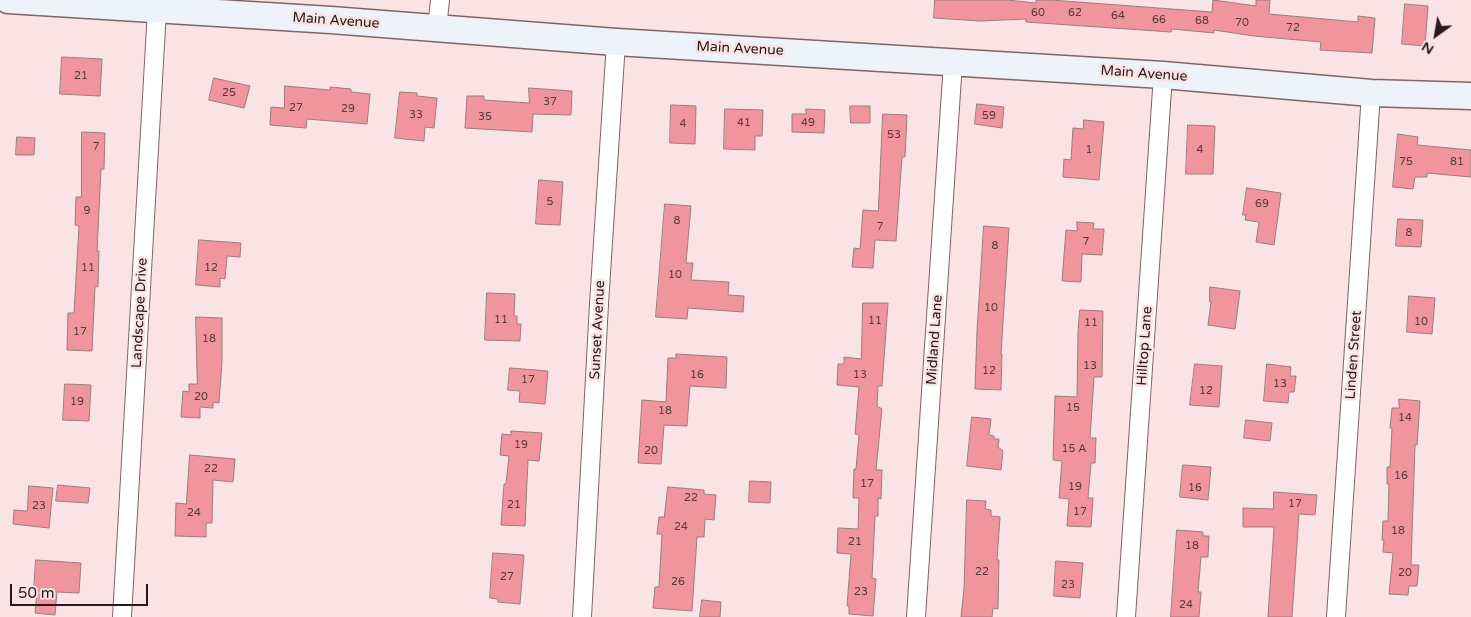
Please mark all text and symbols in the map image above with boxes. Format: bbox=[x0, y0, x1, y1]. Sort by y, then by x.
house number: 60 bbox=[1031, 6, 1045, 20]
house number: 62 bbox=[1068, 6, 1082, 20]
house number: 64 bbox=[1111, 9, 1125, 23]
street label: Main Avenue bbox=[292, 10, 380, 32]
north arrow bbox=[1411, 10, 1461, 60]
house number: 66 bbox=[1152, 13, 1166, 27]
house number: 68 bbox=[1195, 14, 1209, 28]
house number: 70 bbox=[1235, 16, 1249, 30]
house number: 72 bbox=[1286, 21, 1300, 35]
street label: Main Avenue bbox=[696, 38, 784, 60]
text: N bbox=[1419, 38, 1437, 58]
street label: Main Avenue bbox=[1100, 63, 1188, 85]
house number: 21 bbox=[74, 69, 88, 83]
house number: 25 bbox=[222, 86, 236, 100]
house number: 37 bbox=[543, 95, 557, 109]
house number: 27 bbox=[289, 101, 303, 115]
house number: 29 bbox=[341, 102, 355, 116]
house number: 33 bbox=[409, 108, 423, 122]
house number: 59 bbox=[982, 109, 996, 123]
house number: 35 bbox=[478, 110, 492, 124]
house number: 41 bbox=[737, 116, 751, 130]
house number: 49 bbox=[801, 116, 815, 130]
house number: 4 bbox=[680, 117, 686, 131]
house number: 53 bbox=[887, 128, 901, 142]
house number: 7 bbox=[93, 140, 99, 154]
house number: 1 bbox=[1086, 143, 1092, 157]
house number: 4 bbox=[1197, 143, 1203, 157]
house number: 75 bbox=[1399, 155, 1413, 169]
house number: 81 bbox=[1450, 155, 1464, 169]
house number: 5 bbox=[547, 195, 553, 209]
house number: 69 bbox=[1255, 197, 1269, 211]
house number: 9 bbox=[84, 204, 90, 218]
house number: 8 bbox=[674, 214, 680, 228]
house number: 7 bbox=[877, 220, 883, 234]
house number: 8 bbox=[1406, 226, 1412, 240]
house number: 7 bbox=[1083, 235, 1089, 249]
house number: 8 bbox=[992, 239, 998, 253]
street label: Landscape Drive bbox=[129, 258, 151, 368]
house number: 11 bbox=[81, 261, 95, 275]
house number: 12 bbox=[204, 261, 218, 275]
house number: 10 bbox=[668, 268, 682, 282]
street label: Sunset Avenue bbox=[587, 280, 609, 380]
street label: Midland Lane bbox=[923, 294, 947, 386]
house number: 10 bbox=[984, 301, 998, 315]
street label: Hilltop Lane bbox=[1134, 306, 1156, 386]
street label: Linden Street bbox=[1343, 310, 1365, 400]
house number: 11 bbox=[494, 313, 508, 327]
house number: 11 bbox=[868, 314, 882, 328]
house number: 10 bbox=[1414, 315, 1428, 329]
house number: 11 bbox=[1084, 316, 1098, 330]
house number: 17 bbox=[73, 325, 87, 339]
house number: 18 bbox=[202, 332, 216, 346]
house number: 13 bbox=[1083, 359, 1097, 373]
house number: 12 bbox=[982, 364, 996, 378]
house number: 16 bbox=[690, 368, 704, 382]
house number: 13 bbox=[853, 368, 867, 382]
house number: 17 bbox=[521, 373, 535, 387]
house number: 13 bbox=[1273, 377, 1287, 391]
house number: 12 bbox=[1199, 384, 1213, 398]
house number: 20 bbox=[194, 390, 208, 404]
house number: 19 bbox=[70, 395, 84, 409]
house number: 15 bbox=[1066, 401, 1080, 415]
house number: 18 bbox=[658, 404, 672, 418]
house number: 14 bbox=[1398, 411, 1412, 425]
house number: 19 bbox=[514, 438, 528, 452]
house number: 15 A bbox=[1062, 442, 1086, 456]
house number: 20 bbox=[644, 444, 658, 458]
house number: 22 bbox=[204, 462, 218, 476]
house number: 16 bbox=[1394, 469, 1408, 483]
house number: 17 bbox=[860, 477, 874, 491]
house number: 19 bbox=[1068, 480, 1082, 494]
house number: 16 bbox=[1188, 481, 1202, 495]
house number: 22 bbox=[684, 491, 698, 505]
house number: 17 bbox=[1288, 497, 1302, 511]
house number: 21 bbox=[507, 498, 521, 512]
house number: 23 bbox=[32, 499, 46, 513]
house number: 17 bbox=[1073, 505, 1087, 519]
house number: 24 bbox=[187, 506, 201, 520]
house number: 24 bbox=[674, 520, 688, 534]
house number: 18 bbox=[1391, 524, 1405, 538]
house number: 21 bbox=[848, 535, 862, 549]
house number: 18 bbox=[1185, 539, 1199, 553]
house number: 22 bbox=[975, 565, 989, 579]
house number: 20 bbox=[1398, 566, 1412, 580]
house number: 27 bbox=[500, 570, 514, 584]
scale bar bbox=[12, 574, 150, 606]
house number: 26 bbox=[671, 575, 685, 589]
house number: 23 bbox=[1061, 578, 1075, 592]
text: 50 m bbox=[18, 584, 55, 602]
house number: 23 bbox=[854, 585, 868, 599]
house number: 24 bbox=[1179, 598, 1193, 612]

